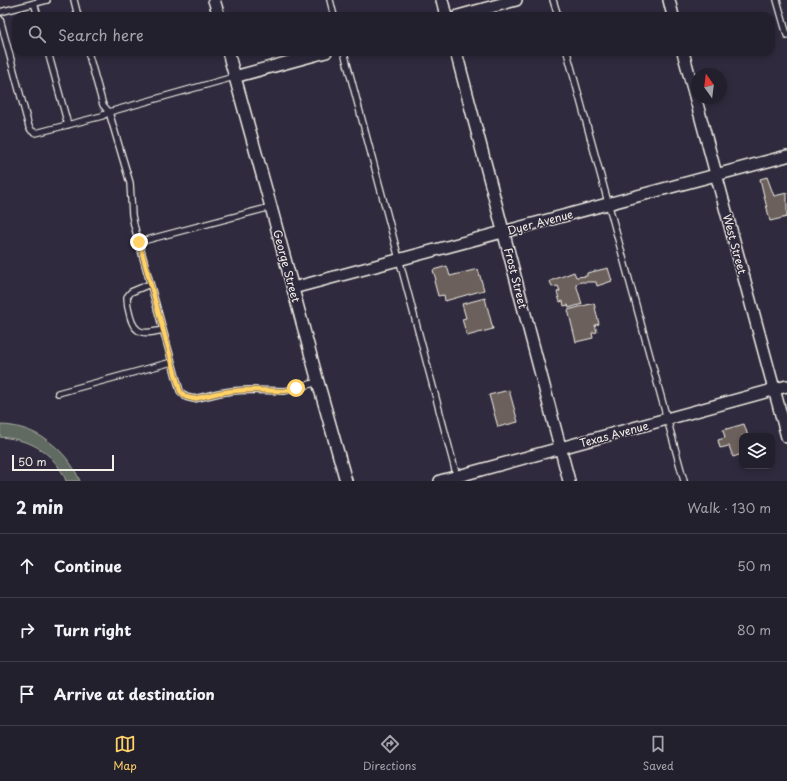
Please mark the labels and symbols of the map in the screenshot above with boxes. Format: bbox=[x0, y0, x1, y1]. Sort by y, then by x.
north arrow bbox=[691, 68, 727, 104]
street label: Dyer Avenue bbox=[505, 205, 575, 239]
street label: West Street bbox=[719, 212, 751, 276]
street label: George Street bbox=[269, 228, 305, 305]
route end bbox=[130, 233, 148, 251]
street label: Frost Street bbox=[500, 246, 532, 311]
route start bbox=[287, 379, 305, 397]
street label: Texas Avenue bbox=[578, 417, 650, 451]
scale bar bbox=[12, 453, 114, 472]

